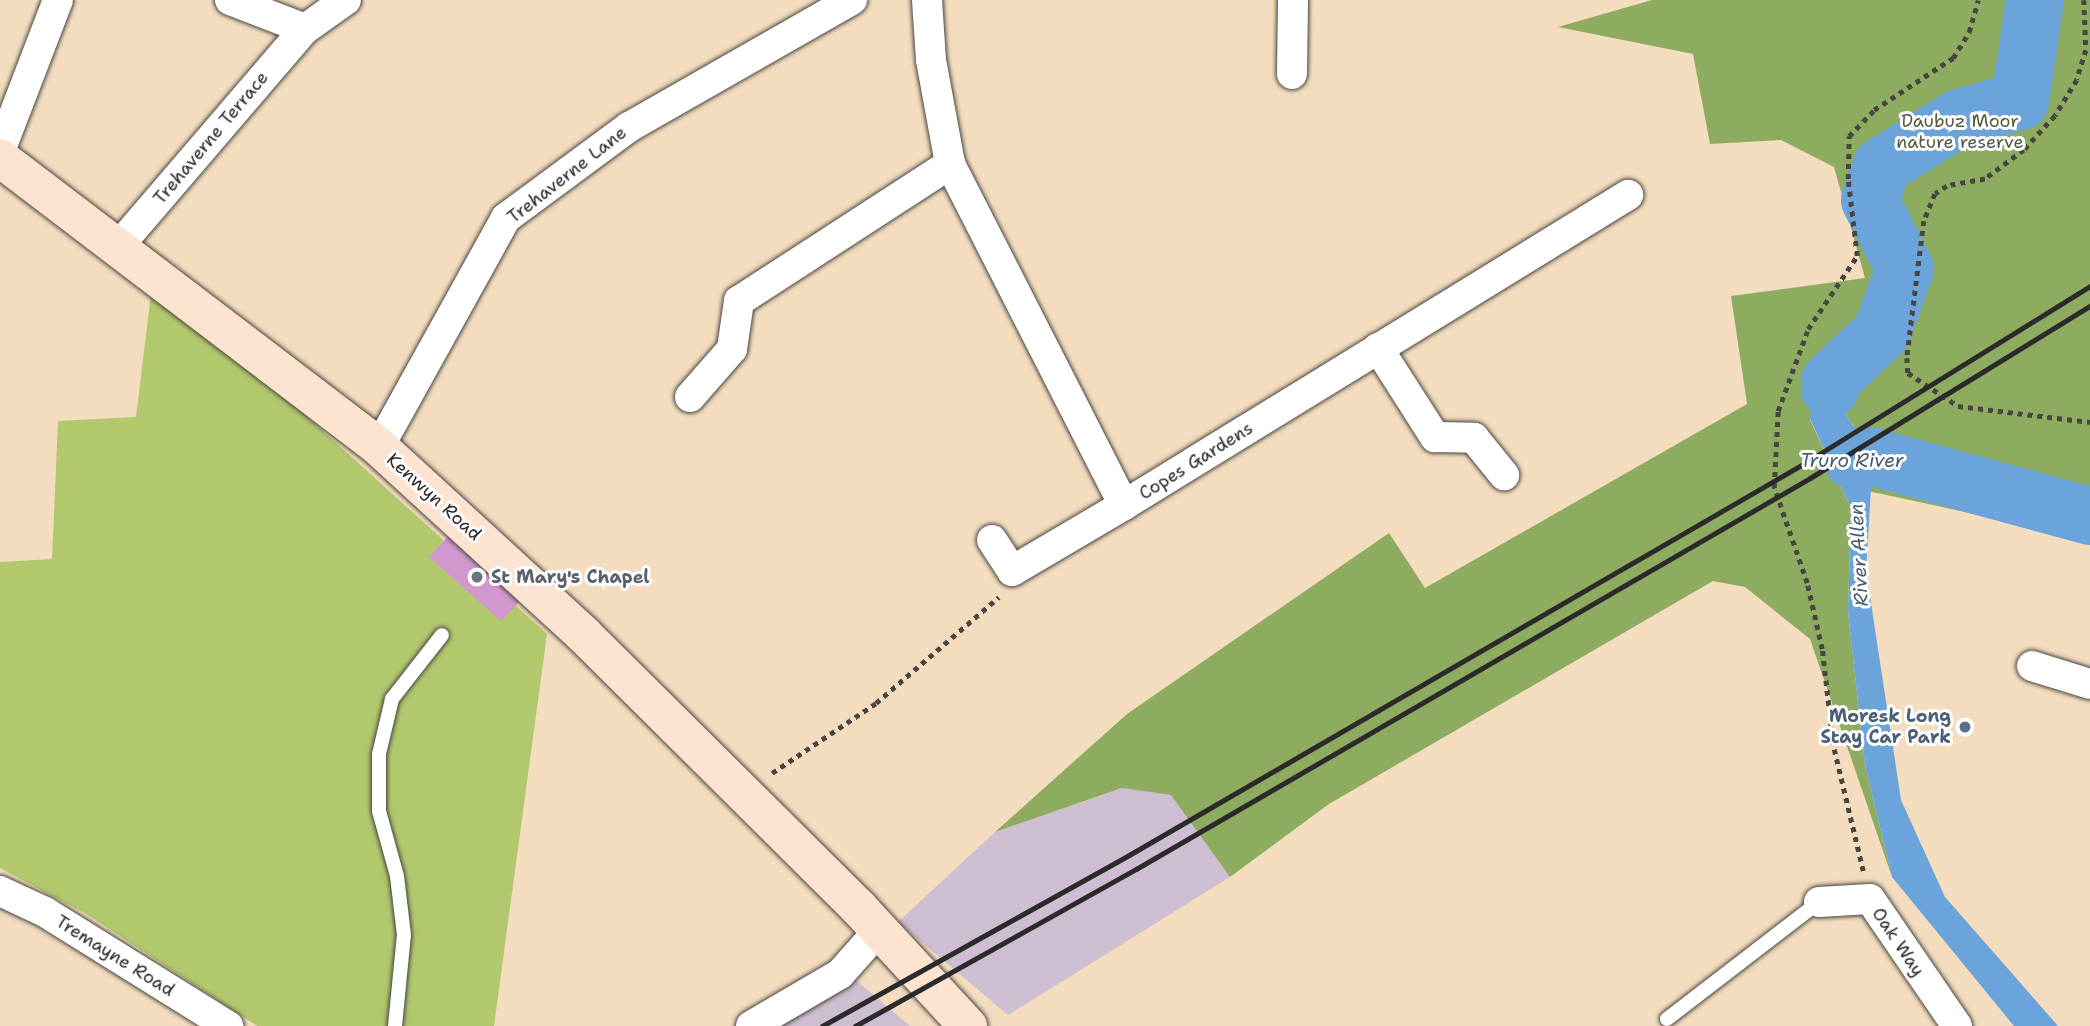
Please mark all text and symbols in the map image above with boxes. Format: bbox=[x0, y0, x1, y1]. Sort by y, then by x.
street label: Trehaverne Terrace bbox=[149, 67, 273, 209]
park label: Daubuz Moor nature reserve bbox=[1896, 111, 2024, 154]
street label: Trehaverne Lane bbox=[503, 122, 631, 228]
street label: Copes Gardens bbox=[1135, 417, 1257, 505]
street label: Kenwyn Road bbox=[382, 449, 486, 545]
water label: Truro River bbox=[1800, 450, 1904, 472]
water label: River Allen bbox=[1845, 503, 1873, 607]
place label: St Mary's Chapel bbox=[491, 566, 650, 588]
marker: St Mary's Chapel bbox=[469, 569, 485, 585]
place label: Moresk Long Stay Car Park bbox=[1820, 706, 1951, 748]
marker: Moresk Long Stay Car Park bbox=[1957, 719, 1973, 735]
street label: Oak Way bbox=[1867, 903, 1929, 981]
street label: Tremayne Road bbox=[52, 911, 178, 1001]

